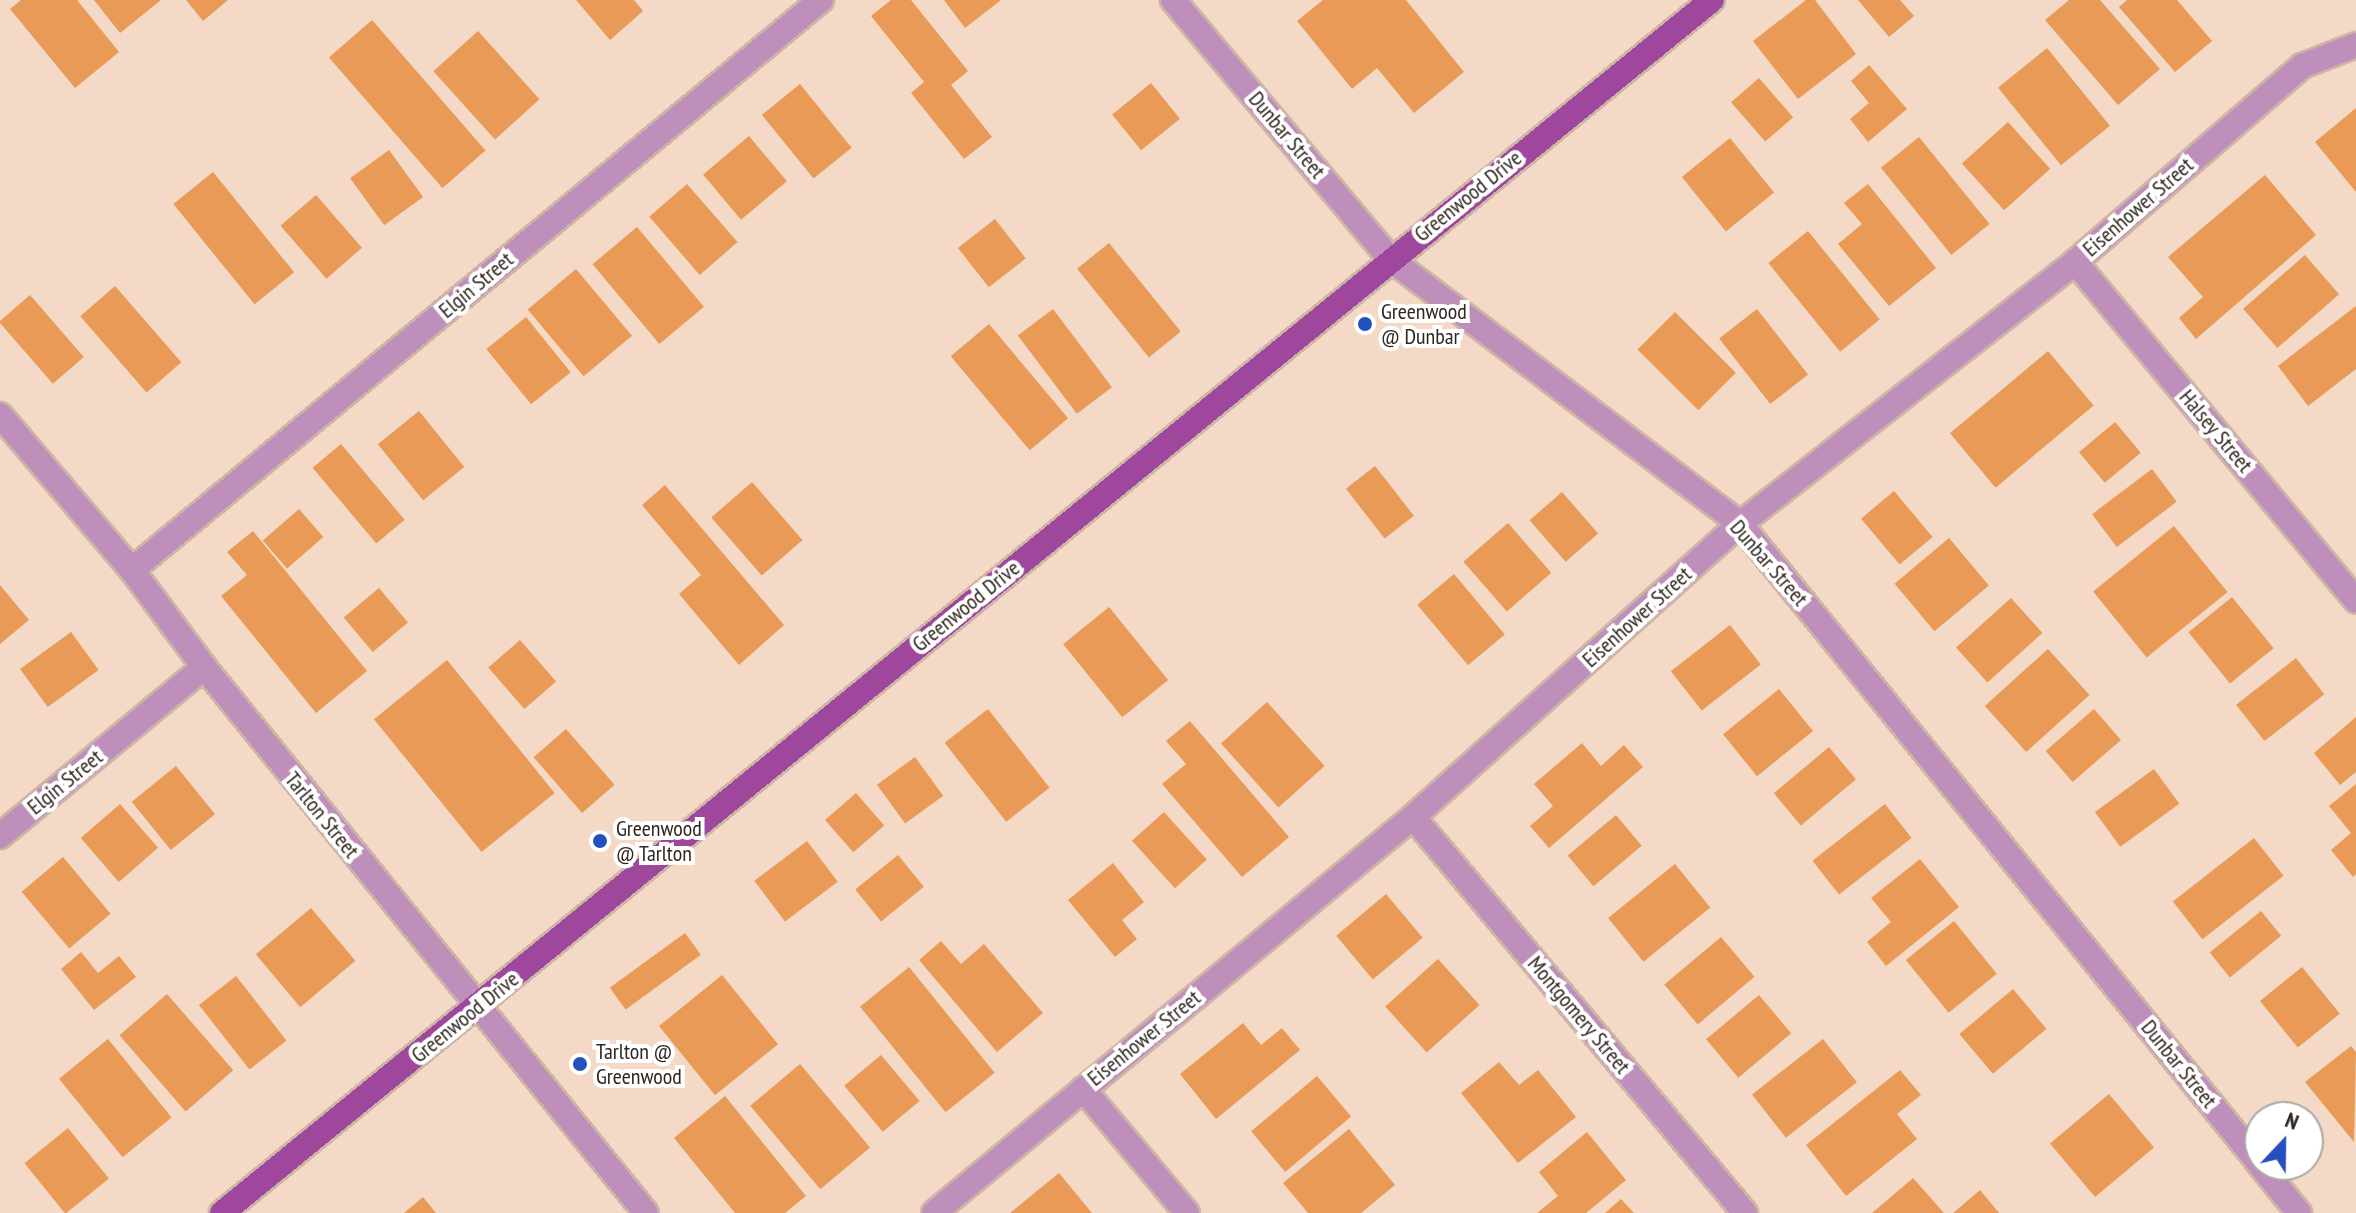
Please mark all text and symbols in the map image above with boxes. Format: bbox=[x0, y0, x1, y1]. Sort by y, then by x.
street label: Dunbar Street bbox=[1243, 86, 1331, 184]
street label: Greenwood Drive bbox=[1409, 145, 1527, 247]
street label: Eisenhower Street bbox=[2077, 152, 2199, 262]
street label: Elgin Street bbox=[434, 246, 518, 324]
place label: Greenwood @ Dunbar bbox=[1381, 298, 1467, 350]
marker: Greenwood @ Dunbar bbox=[1356, 315, 1374, 333]
street label: Halsey Street bbox=[2174, 384, 2258, 478]
street label: Dunbar Street bbox=[1724, 515, 1814, 611]
street label: Greenwood Drive bbox=[907, 555, 1025, 657]
street label: Eisenhower Street bbox=[1577, 561, 1697, 673]
street label: Elgin Street bbox=[22, 744, 108, 820]
street label: Tarlton Street bbox=[279, 767, 365, 863]
place label: Greenwood @ Tarlton bbox=[616, 815, 702, 866]
marker: Greenwood @ Tarlton bbox=[591, 832, 609, 850]
street label: Montgomery Street bbox=[1522, 951, 1636, 1079]
street label: Greenwood Drive bbox=[406, 966, 524, 1068]
street label: Eisenhower Street bbox=[1082, 984, 1206, 1092]
street label: Dunbar Street bbox=[2136, 1015, 2222, 1113]
place label: Tarlton @ Greenwood bbox=[596, 1038, 682, 1090]
marker: Tarlton @ Greenwood bbox=[571, 1055, 589, 1073]
north arrow bbox=[2244, 1101, 2324, 1181]
text: N bbox=[2281, 1105, 2303, 1136]

